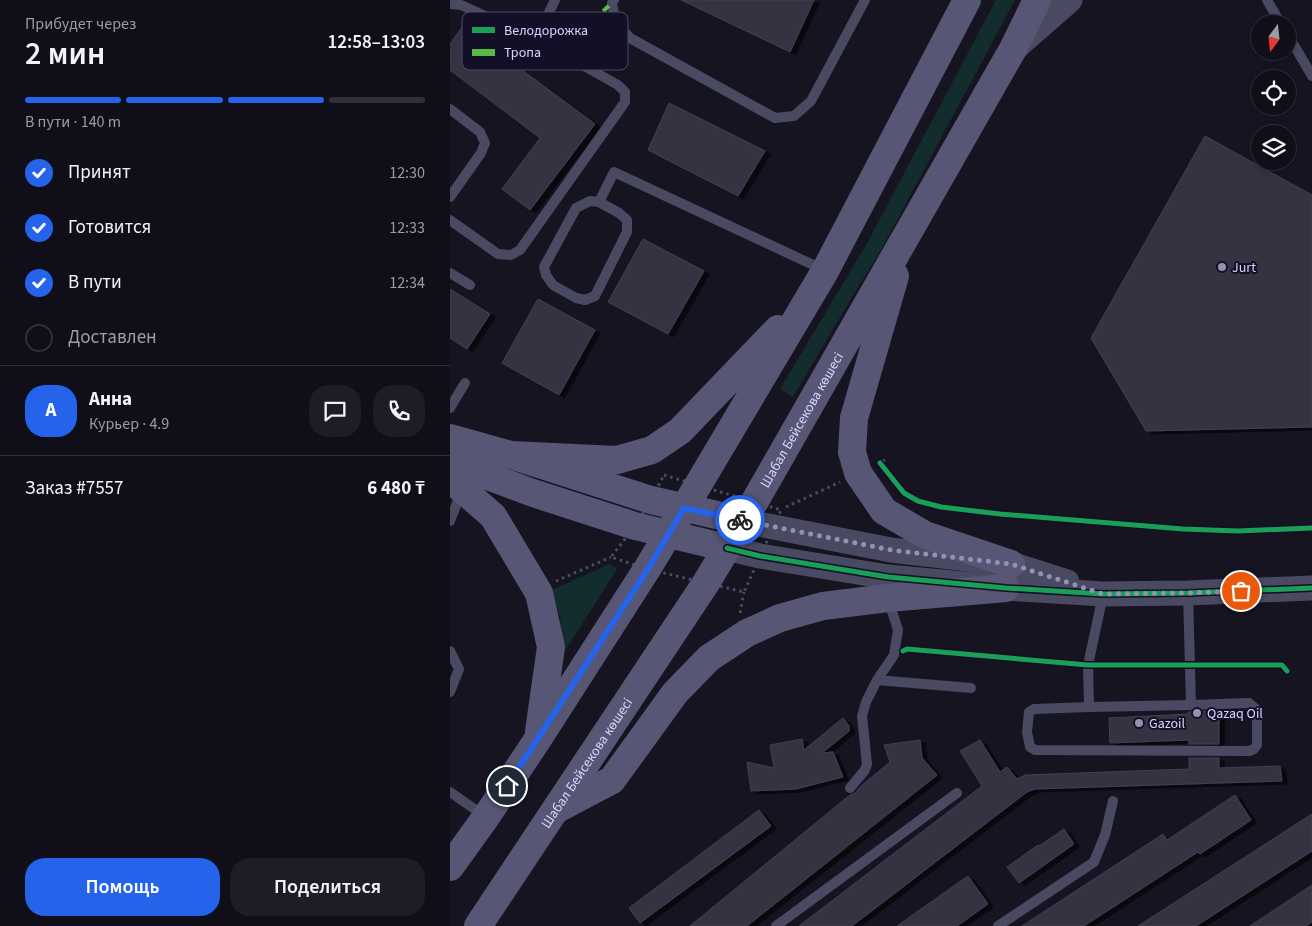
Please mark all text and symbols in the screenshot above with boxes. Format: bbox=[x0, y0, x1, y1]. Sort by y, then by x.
legend bbox=[462, 12, 628, 70]
text: Прибудет через bbox=[25, 13, 136, 35]
north arrow bbox=[1251, 15, 1296, 60]
map controls bbox=[1251, 15, 1296, 170]
text: Велодорожка bbox=[504, 21, 588, 41]
text: 12:58–13:03 bbox=[327, 29, 425, 56]
text: 2 мин bbox=[25, 31, 105, 77]
text: Тропа bbox=[504, 43, 541, 63]
button: locate bbox=[1251, 70, 1296, 115]
text: В пути · 140 m bbox=[25, 111, 121, 133]
button: layers bbox=[1251, 125, 1296, 170]
icon: check bbox=[25, 159, 53, 187]
text: Принят bbox=[68, 159, 131, 186]
text: 12:30 bbox=[389, 162, 425, 184]
icon: check bbox=[25, 214, 53, 242]
text: Готовится bbox=[68, 214, 151, 241]
text: 12:33 bbox=[389, 217, 425, 239]
place label: Jurt bbox=[1232, 258, 1256, 278]
marker: Jurt bbox=[1216, 261, 1228, 273]
icon: check bbox=[25, 269, 53, 297]
text: В пути bbox=[68, 269, 122, 296]
text: 12:34 bbox=[389, 272, 425, 294]
text: Доставлен bbox=[68, 324, 157, 351]
street label: Шабал Бейсекова көшесі bbox=[756, 349, 849, 492]
button: chat bbox=[309, 385, 361, 437]
button: phone bbox=[373, 385, 425, 437]
text: Анна bbox=[89, 386, 132, 413]
text: А bbox=[46, 397, 56, 424]
text: Курьер · 4.9 bbox=[89, 413, 169, 435]
text: Заказ #7557 bbox=[25, 475, 124, 502]
text: 6 480 ₸ bbox=[367, 475, 425, 502]
courier bbox=[715, 495, 765, 545]
icon: bike bbox=[726, 506, 754, 534]
pin bbox=[1220, 570, 1262, 612]
icon: bag bbox=[1227, 577, 1255, 605]
street label: Шабал Бейсекова көшесі bbox=[537, 694, 638, 833]
place label: Qazaq Oil bbox=[1207, 704, 1263, 724]
marker: Qazaq Oil bbox=[1191, 707, 1203, 719]
place label: Gazoil bbox=[1149, 714, 1186, 734]
marker: Gazoil bbox=[1133, 717, 1145, 729]
pin bbox=[486, 765, 528, 807]
icon: home bbox=[493, 772, 521, 800]
button: Помощь bbox=[25, 858, 220, 916]
button: Поделиться bbox=[230, 858, 425, 916]

